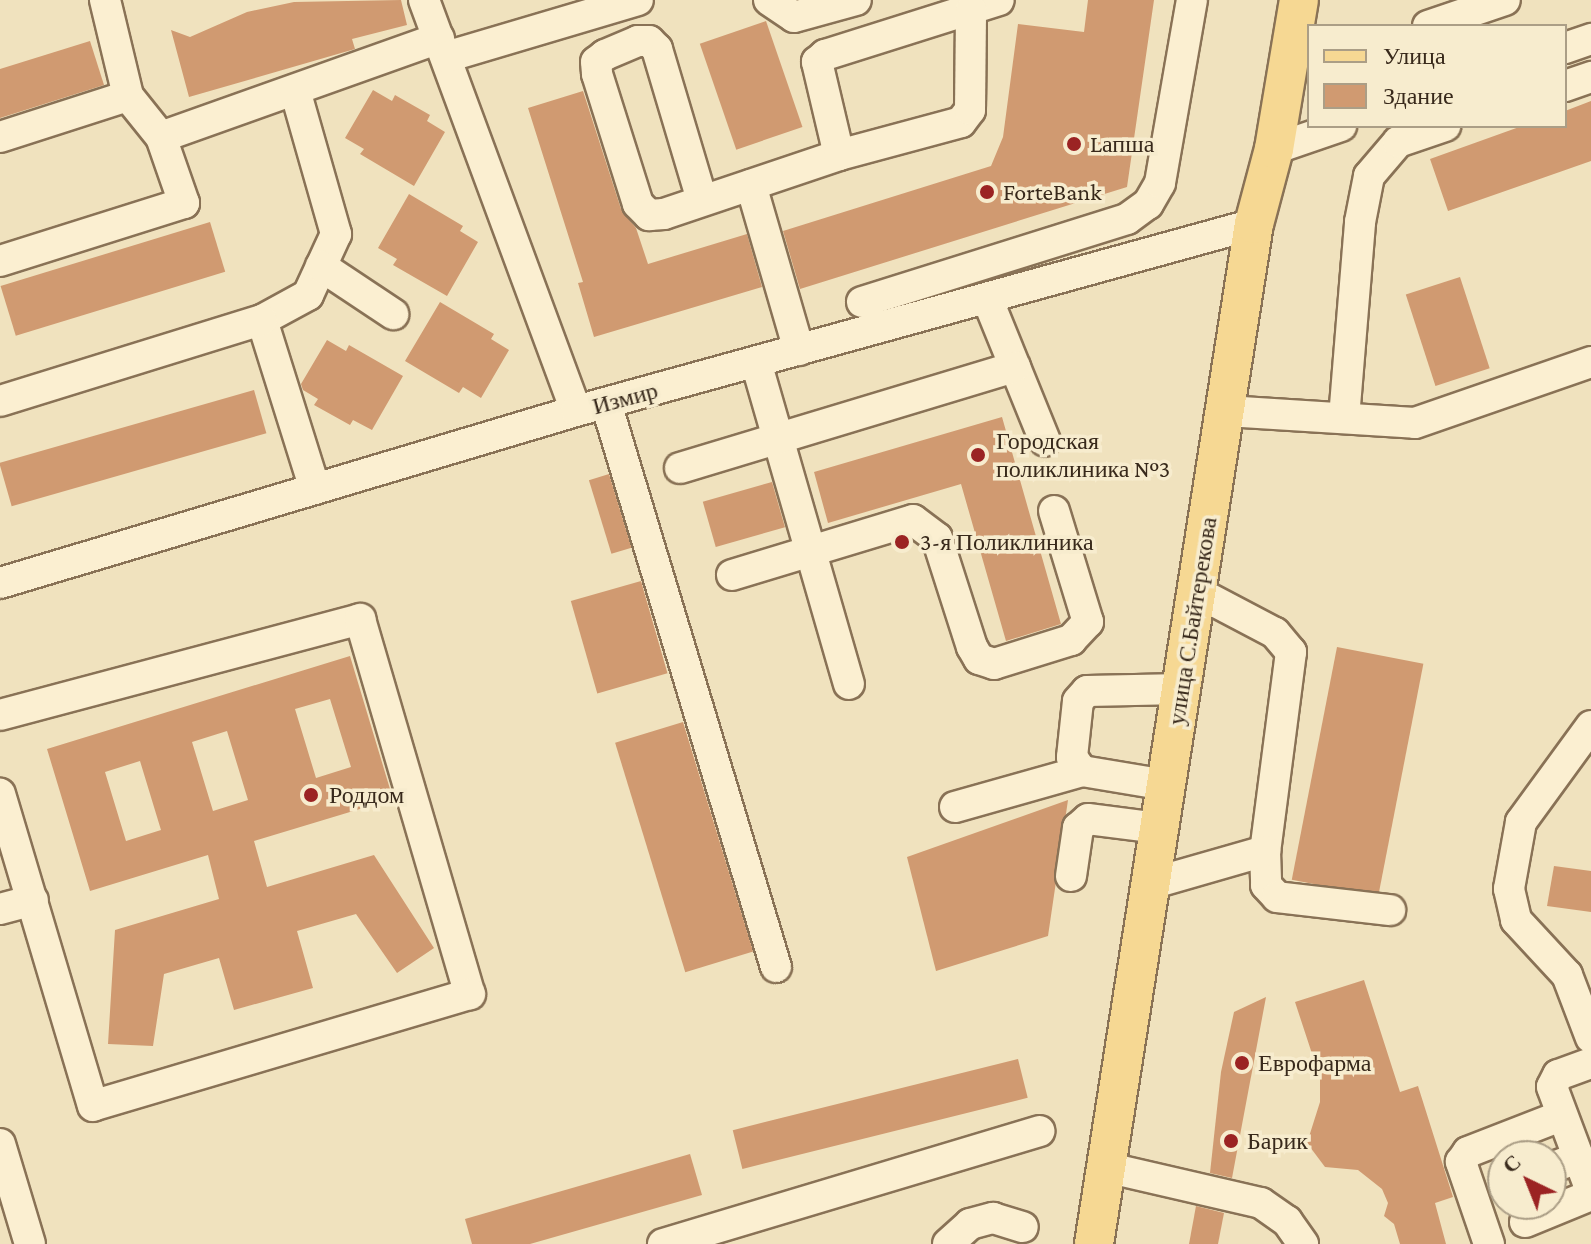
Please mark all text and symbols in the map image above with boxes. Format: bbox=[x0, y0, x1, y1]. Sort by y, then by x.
legend bbox=[1307, 24, 1567, 128]
text: Улица bbox=[1383, 42, 1446, 69]
text: Здание bbox=[1383, 82, 1454, 109]
place label: Lапша bbox=[1090, 130, 1154, 158]
marker: Lапша bbox=[1065, 135, 1083, 153]
place label: ForteBank bbox=[1003, 178, 1102, 206]
marker: ForteBank bbox=[978, 183, 996, 201]
street label: Измир bbox=[589, 375, 661, 421]
place label: Городская поликлиника №3 bbox=[996, 427, 1170, 483]
marker: Городская поликлиника №3 bbox=[967, 444, 989, 466]
street label: улица С.Байтерекова bbox=[1161, 515, 1223, 727]
place label: 3-я Поликлиника bbox=[920, 528, 1094, 556]
marker: 3-я Поликлиника bbox=[891, 531, 913, 553]
place label: Роддом bbox=[329, 781, 404, 809]
marker: Роддом bbox=[300, 784, 322, 806]
place label: Еврофарма bbox=[1258, 1049, 1372, 1077]
marker: Еврофарма bbox=[1233, 1054, 1251, 1072]
place label: Барик bbox=[1247, 1127, 1308, 1155]
marker: Барик bbox=[1222, 1132, 1240, 1150]
north arrow bbox=[1487, 1140, 1567, 1220]
text: С bbox=[1497, 1149, 1526, 1178]

